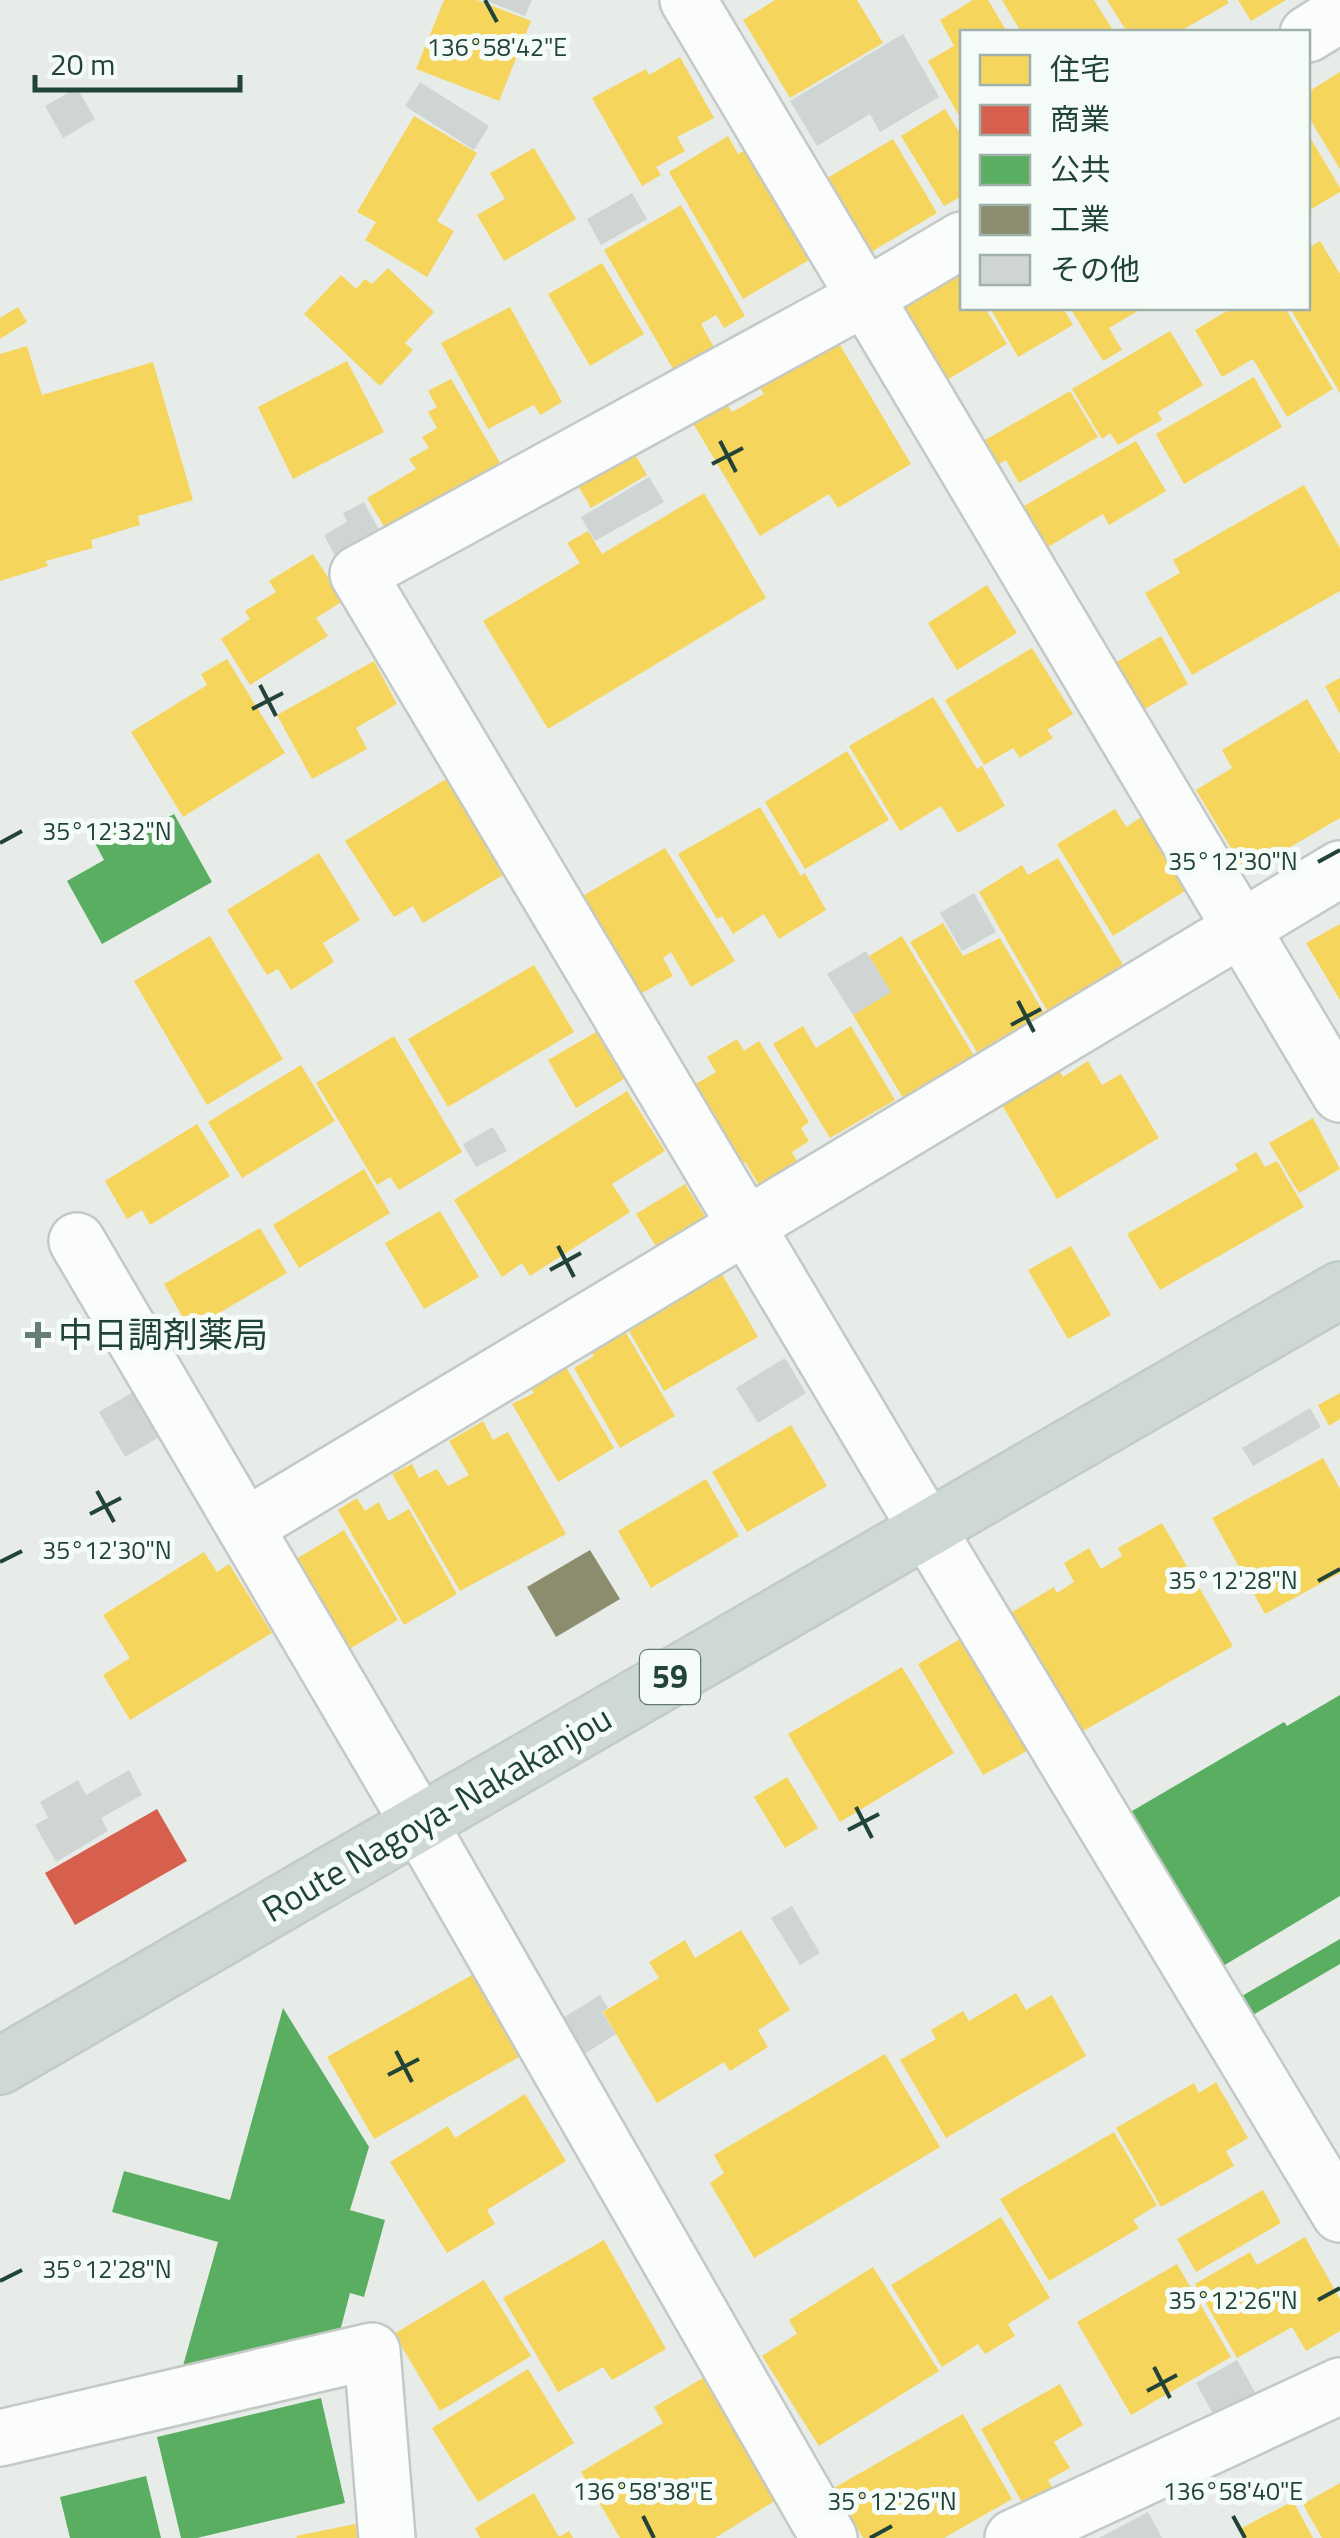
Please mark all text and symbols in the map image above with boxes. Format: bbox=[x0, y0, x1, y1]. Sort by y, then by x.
text: 136°58'42"E bbox=[427, 28, 567, 66]
scale bar bbox=[35, 30, 240, 92]
legend bbox=[960, 30, 1310, 310]
text: 20 m bbox=[50, 41, 115, 87]
text: 住宅 bbox=[1050, 46, 1110, 92]
text: 商業 bbox=[1050, 96, 1110, 142]
text: 公共 bbox=[1050, 146, 1110, 192]
text: 工業 bbox=[1050, 196, 1110, 242]
text: その他 bbox=[1050, 246, 1140, 292]
text: 35°12'32"N bbox=[42, 812, 172, 850]
text: 35°12'30"N bbox=[1168, 842, 1298, 880]
place label: 中日調剤薬局 bbox=[58, 1307, 268, 1361]
marker: 中日調剤薬局 bbox=[27, 1324, 49, 1346]
text: 35°12'30"N bbox=[42, 1531, 172, 1569]
text: 35°12'28"N bbox=[1168, 1561, 1298, 1599]
road number: 59 bbox=[640, 1650, 700, 1704]
street label: Route Nagoya-Nakakanjou bbox=[252, 1691, 621, 1935]
text: 35°12'28"N bbox=[42, 2250, 172, 2288]
text: 35°12'26"N bbox=[1168, 2281, 1298, 2319]
text: 136°58'38"E bbox=[573, 2472, 713, 2510]
text: 136°58'40"E bbox=[1163, 2472, 1303, 2510]
text: 35°12'26"N bbox=[827, 2482, 957, 2520]

